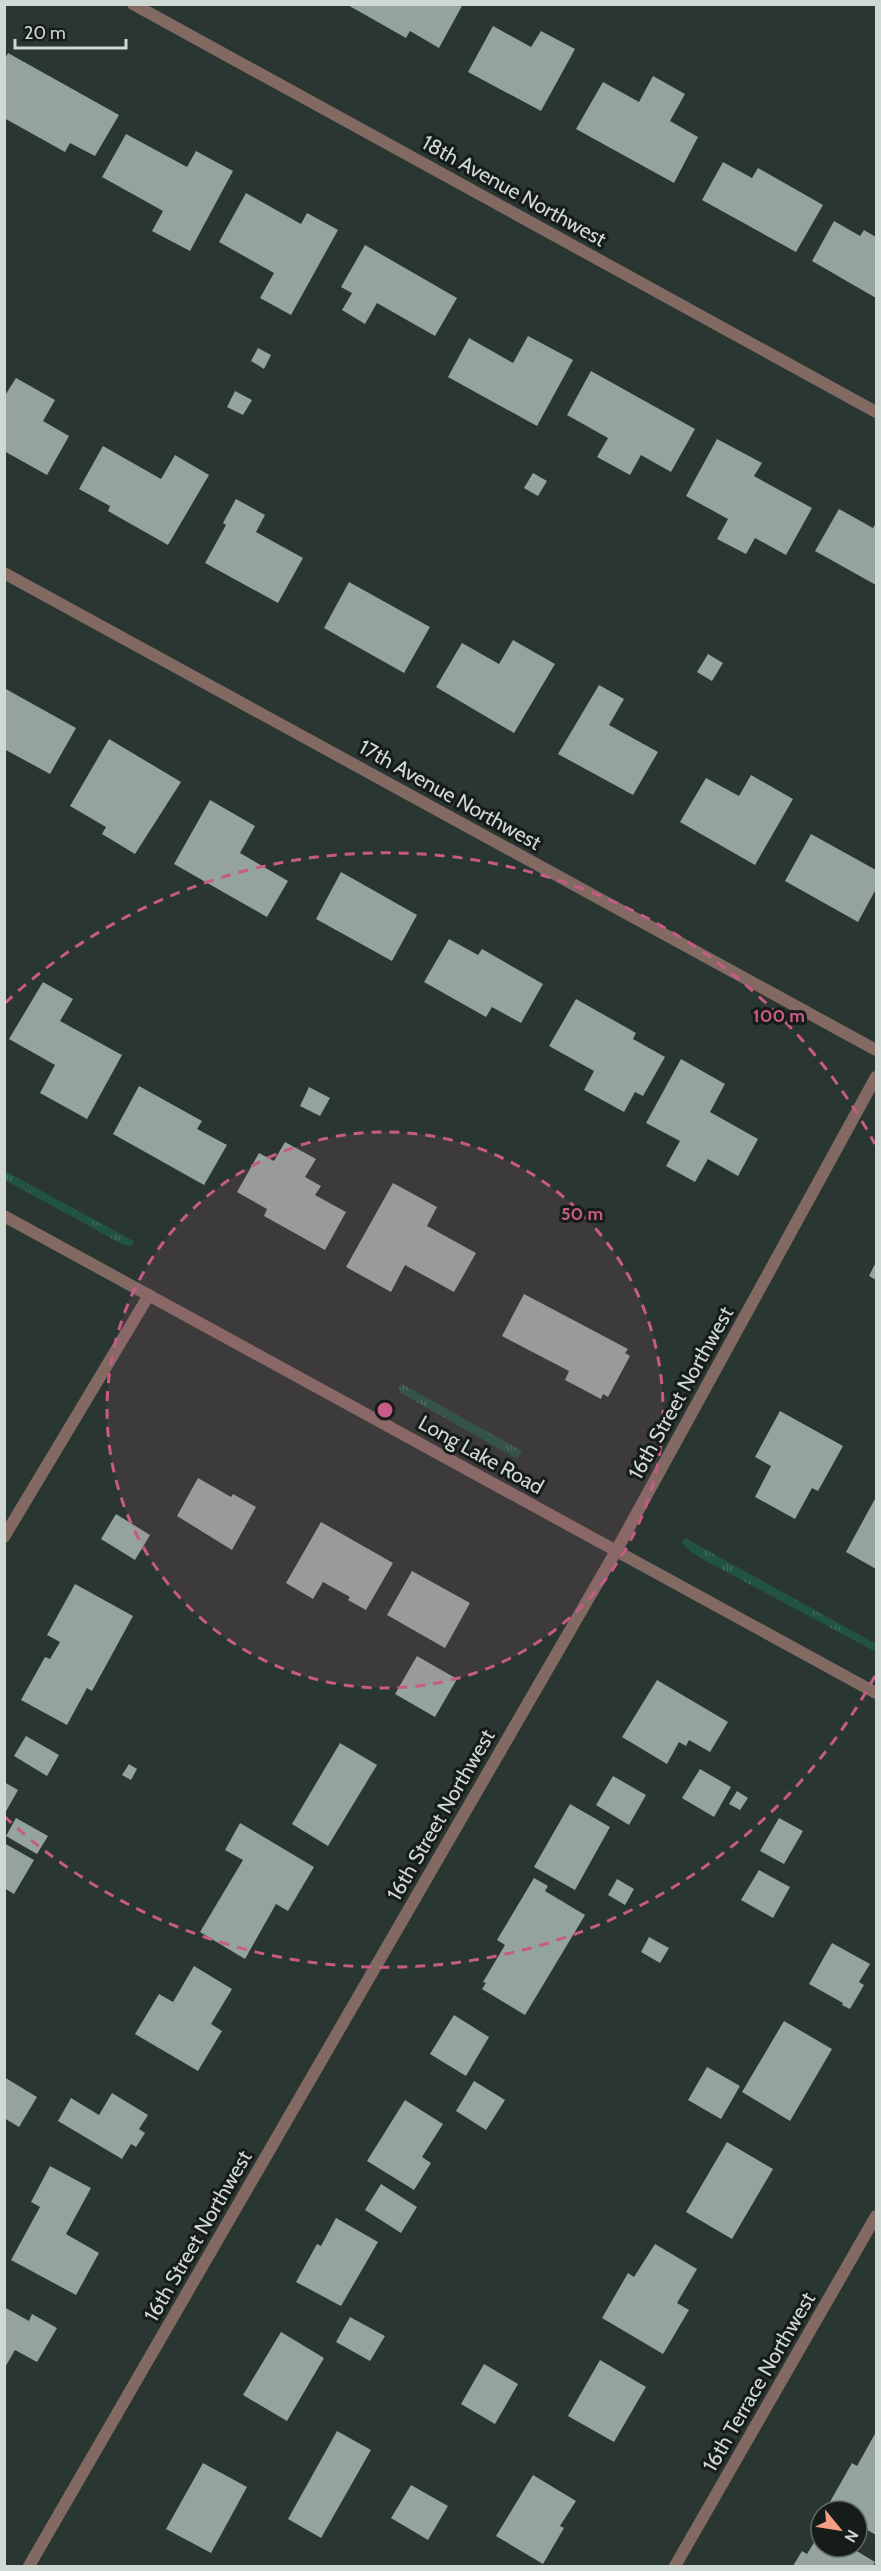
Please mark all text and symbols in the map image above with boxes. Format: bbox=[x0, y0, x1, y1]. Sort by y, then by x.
scale bar bbox=[15, 12, 126, 50]
text: 20 m bbox=[24, 22, 66, 44]
street label: 18th Avenue Northwest bbox=[418, 130, 611, 252]
street label: 17th Avenue Northwest bbox=[355, 734, 546, 855]
text: 100 m bbox=[753, 1005, 805, 1027]
text: 50 m bbox=[561, 1203, 603, 1225]
street label: 16th Street Northwest bbox=[623, 1302, 738, 1483]
centre of rings bbox=[375, 1400, 395, 1420]
street label: Long Lake Road bbox=[414, 1410, 548, 1499]
street label: 16th Street Northwest bbox=[381, 1725, 500, 1905]
street label: 16th Street Northwest bbox=[138, 2146, 257, 2326]
street label: 16th Terrace Northwest bbox=[697, 2288, 820, 2476]
north arrow bbox=[809, 2499, 869, 2559]
text: N bbox=[841, 2527, 863, 2546]

